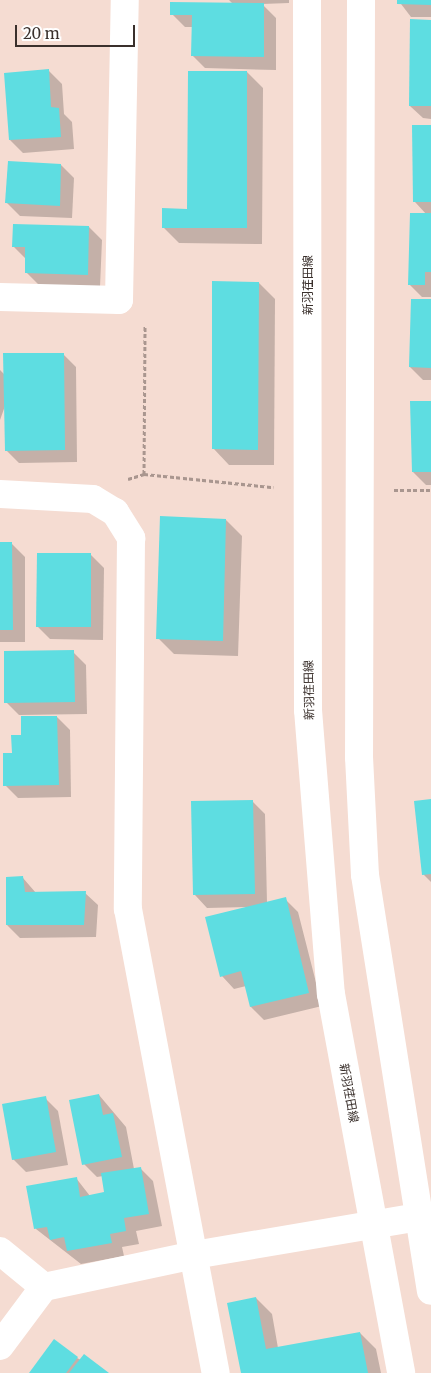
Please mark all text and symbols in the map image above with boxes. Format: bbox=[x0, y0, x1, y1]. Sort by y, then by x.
scale bar bbox=[18, 15, 138, 47]
text: 20 m bbox=[23, 24, 60, 43]
street label: 新羽荏田線 bbox=[301, 255, 315, 315]
street label: 新羽荏田線 bbox=[301, 660, 317, 720]
street label: 新羽荏田線 bbox=[337, 1062, 361, 1124]

